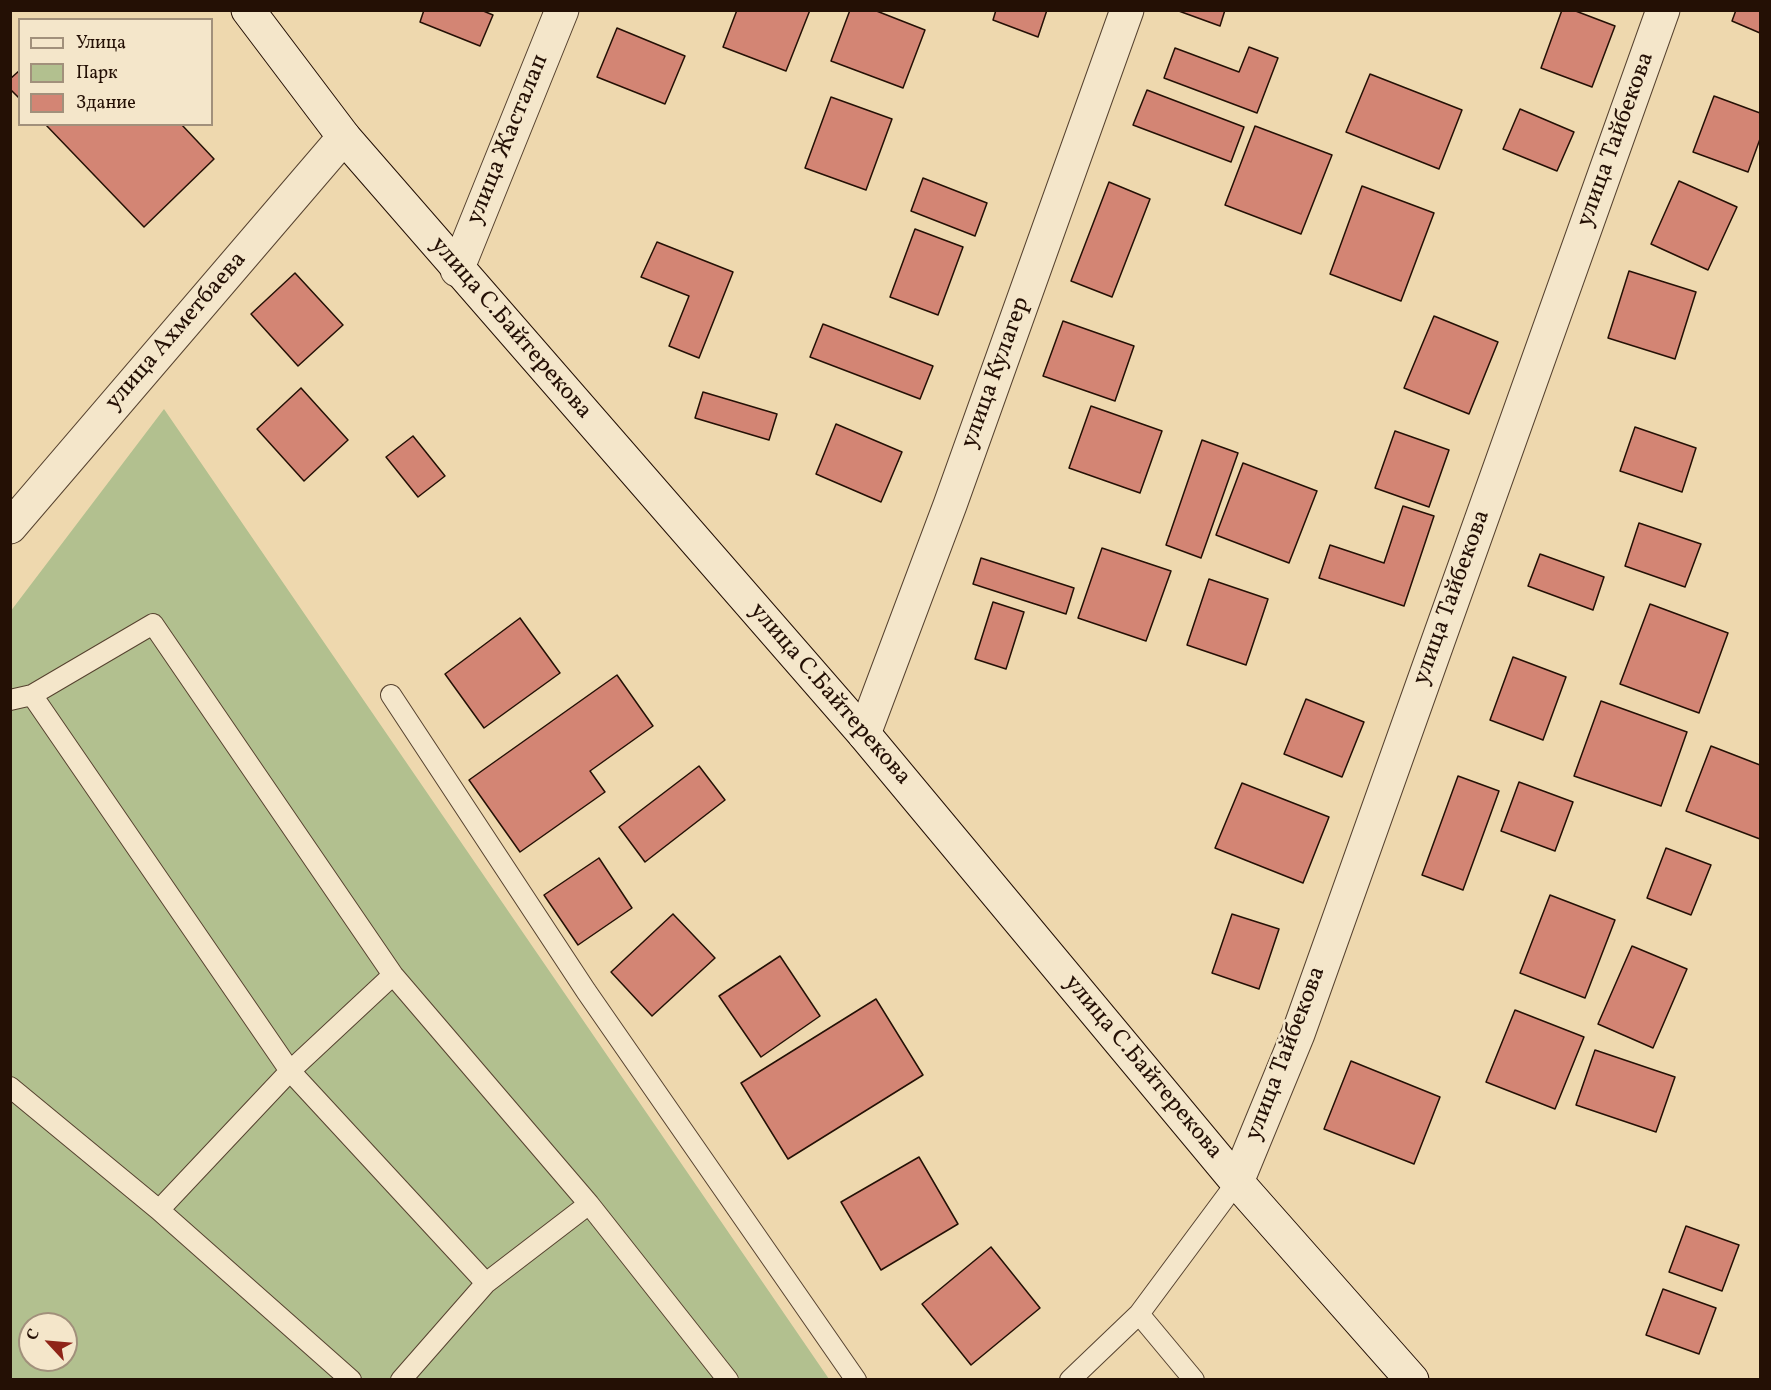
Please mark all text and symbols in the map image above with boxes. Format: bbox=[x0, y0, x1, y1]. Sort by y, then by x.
legend bbox=[18, 18, 213, 126]
text: Улица bbox=[76, 31, 126, 56]
street label: улица Тайбекова bbox=[1572, 49, 1662, 231]
street label: улица Жасталап bbox=[462, 51, 556, 229]
text: Парк bbox=[76, 61, 118, 86]
text: Здание bbox=[76, 91, 136, 116]
street label: улица С.Байтерекова bbox=[423, 232, 597, 426]
street label: улица Ахметбаева bbox=[100, 247, 254, 417]
street label: улица Кулагер bbox=[956, 293, 1038, 453]
street label: улица Тайбекова bbox=[1408, 507, 1498, 689]
street label: улица С.Байтерекова bbox=[742, 598, 916, 792]
street label: улица Тайбекова bbox=[1241, 963, 1333, 1145]
street label: улица С.Байтерекова bbox=[1056, 970, 1228, 1166]
north arrow bbox=[18, 1312, 78, 1372]
text: С bbox=[21, 1326, 46, 1344]

